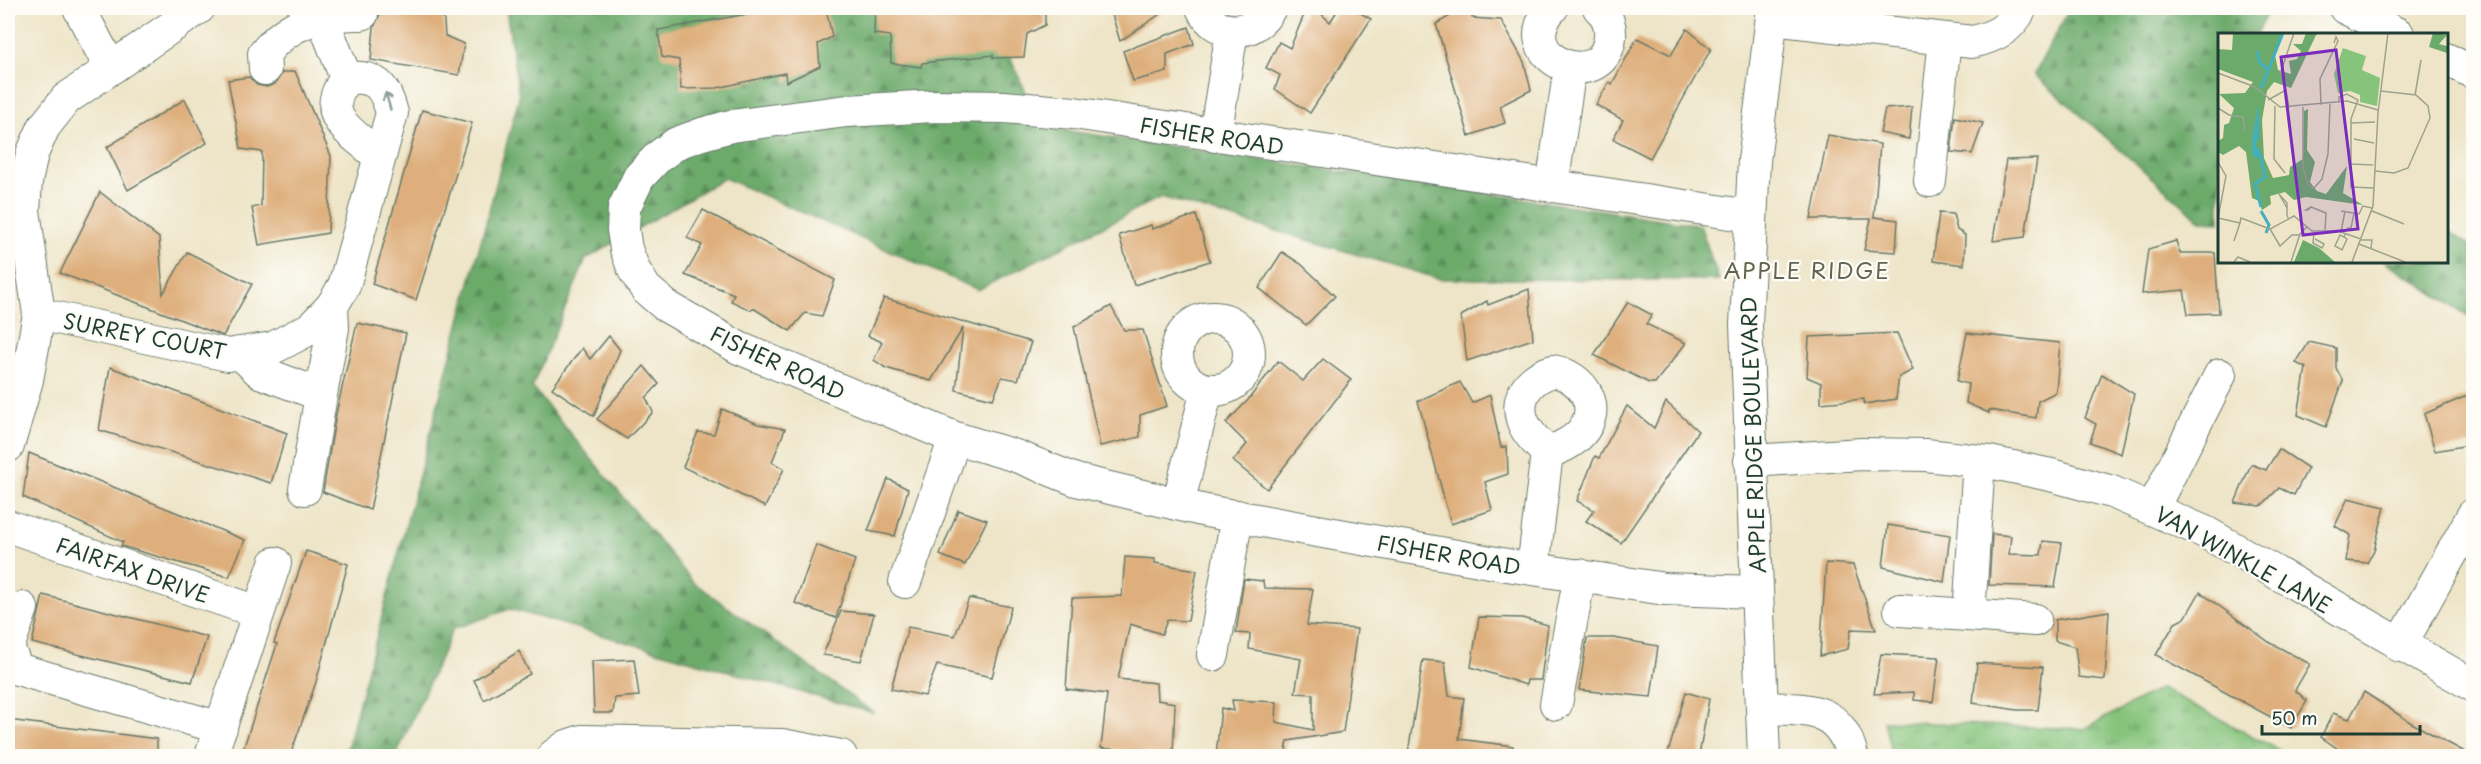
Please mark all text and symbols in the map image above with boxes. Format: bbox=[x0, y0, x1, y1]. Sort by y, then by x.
inset map bbox=[2218, 33, 2448, 262]
one-way arrow bbox=[382, 92, 393, 111]
street label: FISHER ROAD bbox=[1138, 108, 1286, 162]
district label: APPLE RIDGE bbox=[1724, 253, 1890, 286]
street label: APPLE RIDGE BOULEVARD bbox=[1731, 296, 1773, 574]
street label: SURREY COURT bbox=[61, 303, 230, 367]
street label: FISHER ROAD bbox=[705, 317, 851, 407]
street label: VAN WINKLE LANE bbox=[2150, 497, 2338, 621]
street label: FISHER ROAD bbox=[1374, 526, 1524, 582]
street label: FAIRFAX DRIVE bbox=[52, 528, 214, 610]
scale bar bbox=[2262, 698, 2420, 736]
text: 50 m bbox=[2271, 704, 2318, 731]

